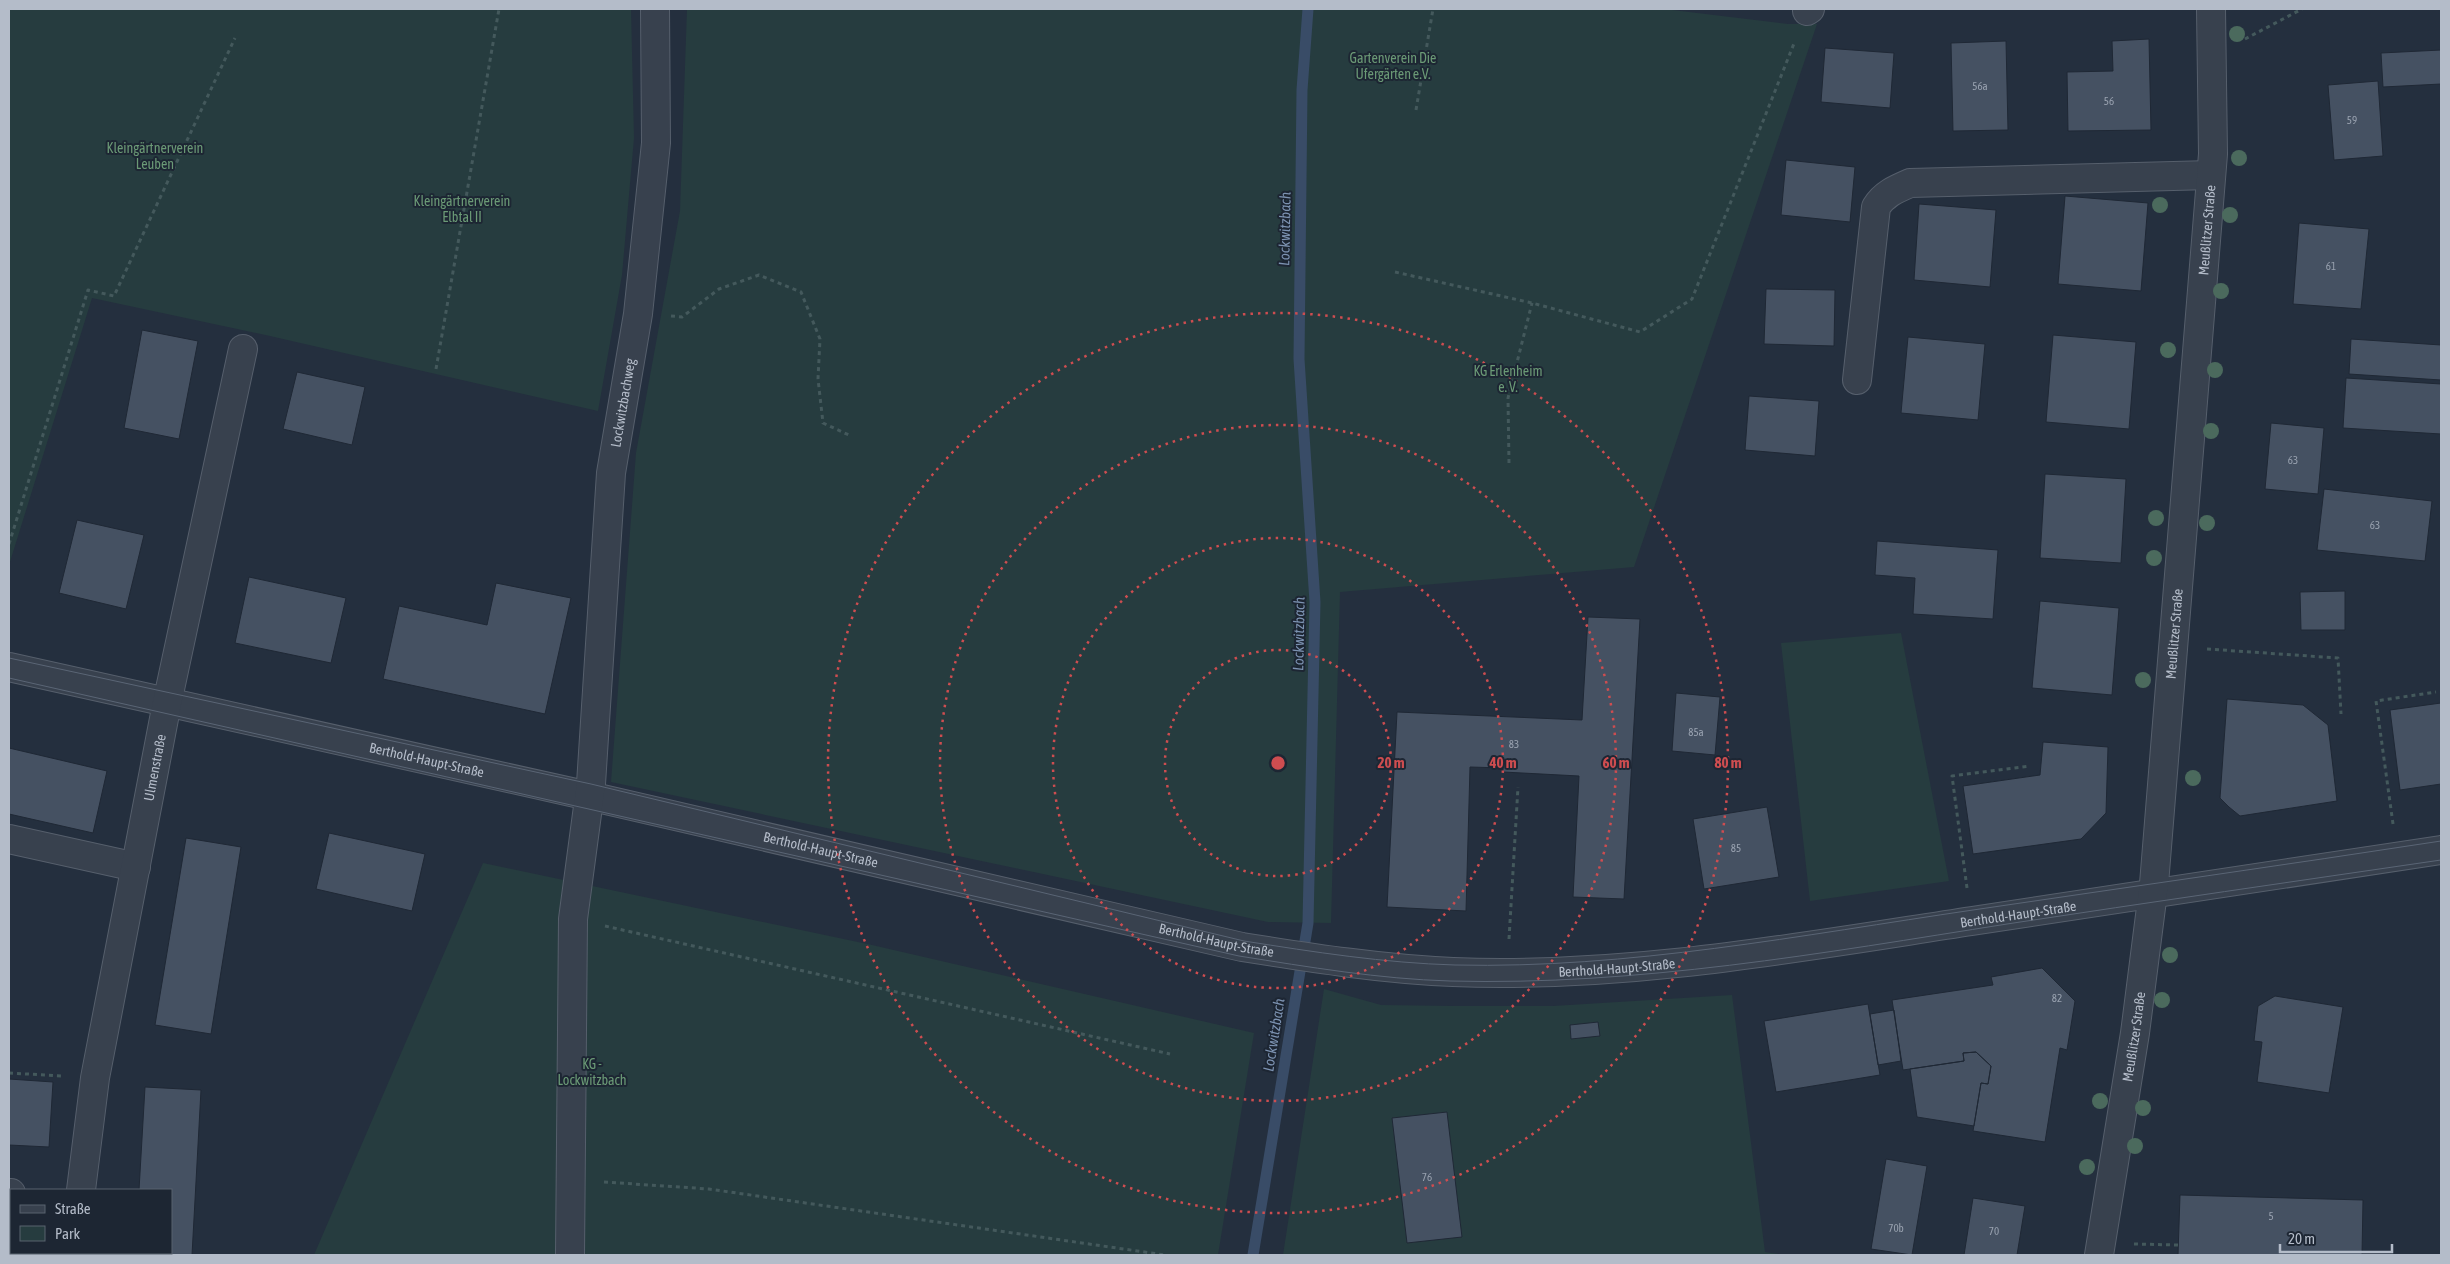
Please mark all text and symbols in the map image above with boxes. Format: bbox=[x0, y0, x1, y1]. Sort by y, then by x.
park label: Gartenverein Die Ufergärten e.V. bbox=[1350, 50, 1436, 82]
house number: 56a bbox=[1972, 80, 1988, 92]
house number: 56 bbox=[2104, 95, 2114, 107]
house number: 59 bbox=[2347, 114, 2357, 126]
park label: Kleingärtnerverein Leuben bbox=[107, 140, 203, 172]
street label: Meußlitzer Straße bbox=[2195, 184, 2218, 276]
water label: Lockwitzbach bbox=[1275, 192, 1294, 266]
park label: Kleingärtnerverein Elbtal II bbox=[414, 193, 510, 225]
house number: 61 bbox=[2326, 260, 2336, 272]
street label: Lockwitzbachweg bbox=[608, 357, 638, 448]
park label: KG Erlenheim e. V. bbox=[1473, 363, 1543, 395]
house number: 63 bbox=[2288, 454, 2298, 466]
house number: 63 bbox=[2370, 519, 2380, 531]
street label: Meußlitzer Straße bbox=[2163, 588, 2186, 680]
water label: Lockwitzbach bbox=[1289, 597, 1308, 671]
house number: 85a bbox=[1688, 726, 1704, 738]
street label: Ulmenstraße bbox=[140, 733, 169, 802]
house number: 83 bbox=[1509, 738, 1519, 750]
street label: Berthold-Haupt-Straße bbox=[368, 739, 486, 780]
centre of rings bbox=[1269, 754, 1287, 772]
text: 20 m bbox=[1378, 754, 1405, 771]
text: 40 m bbox=[1489, 754, 1517, 771]
text: 60 m bbox=[1603, 754, 1630, 771]
text: 80 m bbox=[1715, 754, 1742, 771]
street label: Berthold-Haupt-Straße bbox=[762, 829, 880, 871]
house number: 85 bbox=[1731, 842, 1741, 854]
street label: Berthold-Haupt-Straße bbox=[1959, 898, 2077, 931]
street label: Berthold-Haupt-Straße bbox=[1157, 920, 1275, 960]
street label: Berthold-Haupt-Straße bbox=[1558, 955, 1676, 980]
street label: Meußlitzer Straße bbox=[2119, 991, 2148, 1083]
house number: 82 bbox=[2052, 992, 2062, 1004]
water label: Lockwitzbach bbox=[1259, 997, 1288, 1073]
park label: KG - Lockwitzbach bbox=[557, 1056, 627, 1088]
house number: 76 bbox=[1422, 1171, 1432, 1183]
legend bbox=[10, 1189, 172, 1254]
text: Straße bbox=[55, 1200, 91, 1217]
house number: 5 bbox=[2268, 1210, 2274, 1222]
house number: 70b bbox=[1888, 1222, 1904, 1234]
scale bar bbox=[2280, 1222, 2392, 1254]
text: Park bbox=[55, 1225, 80, 1242]
house number: 70 bbox=[1989, 1225, 1999, 1237]
text: 20 m bbox=[2288, 1230, 2315, 1247]

